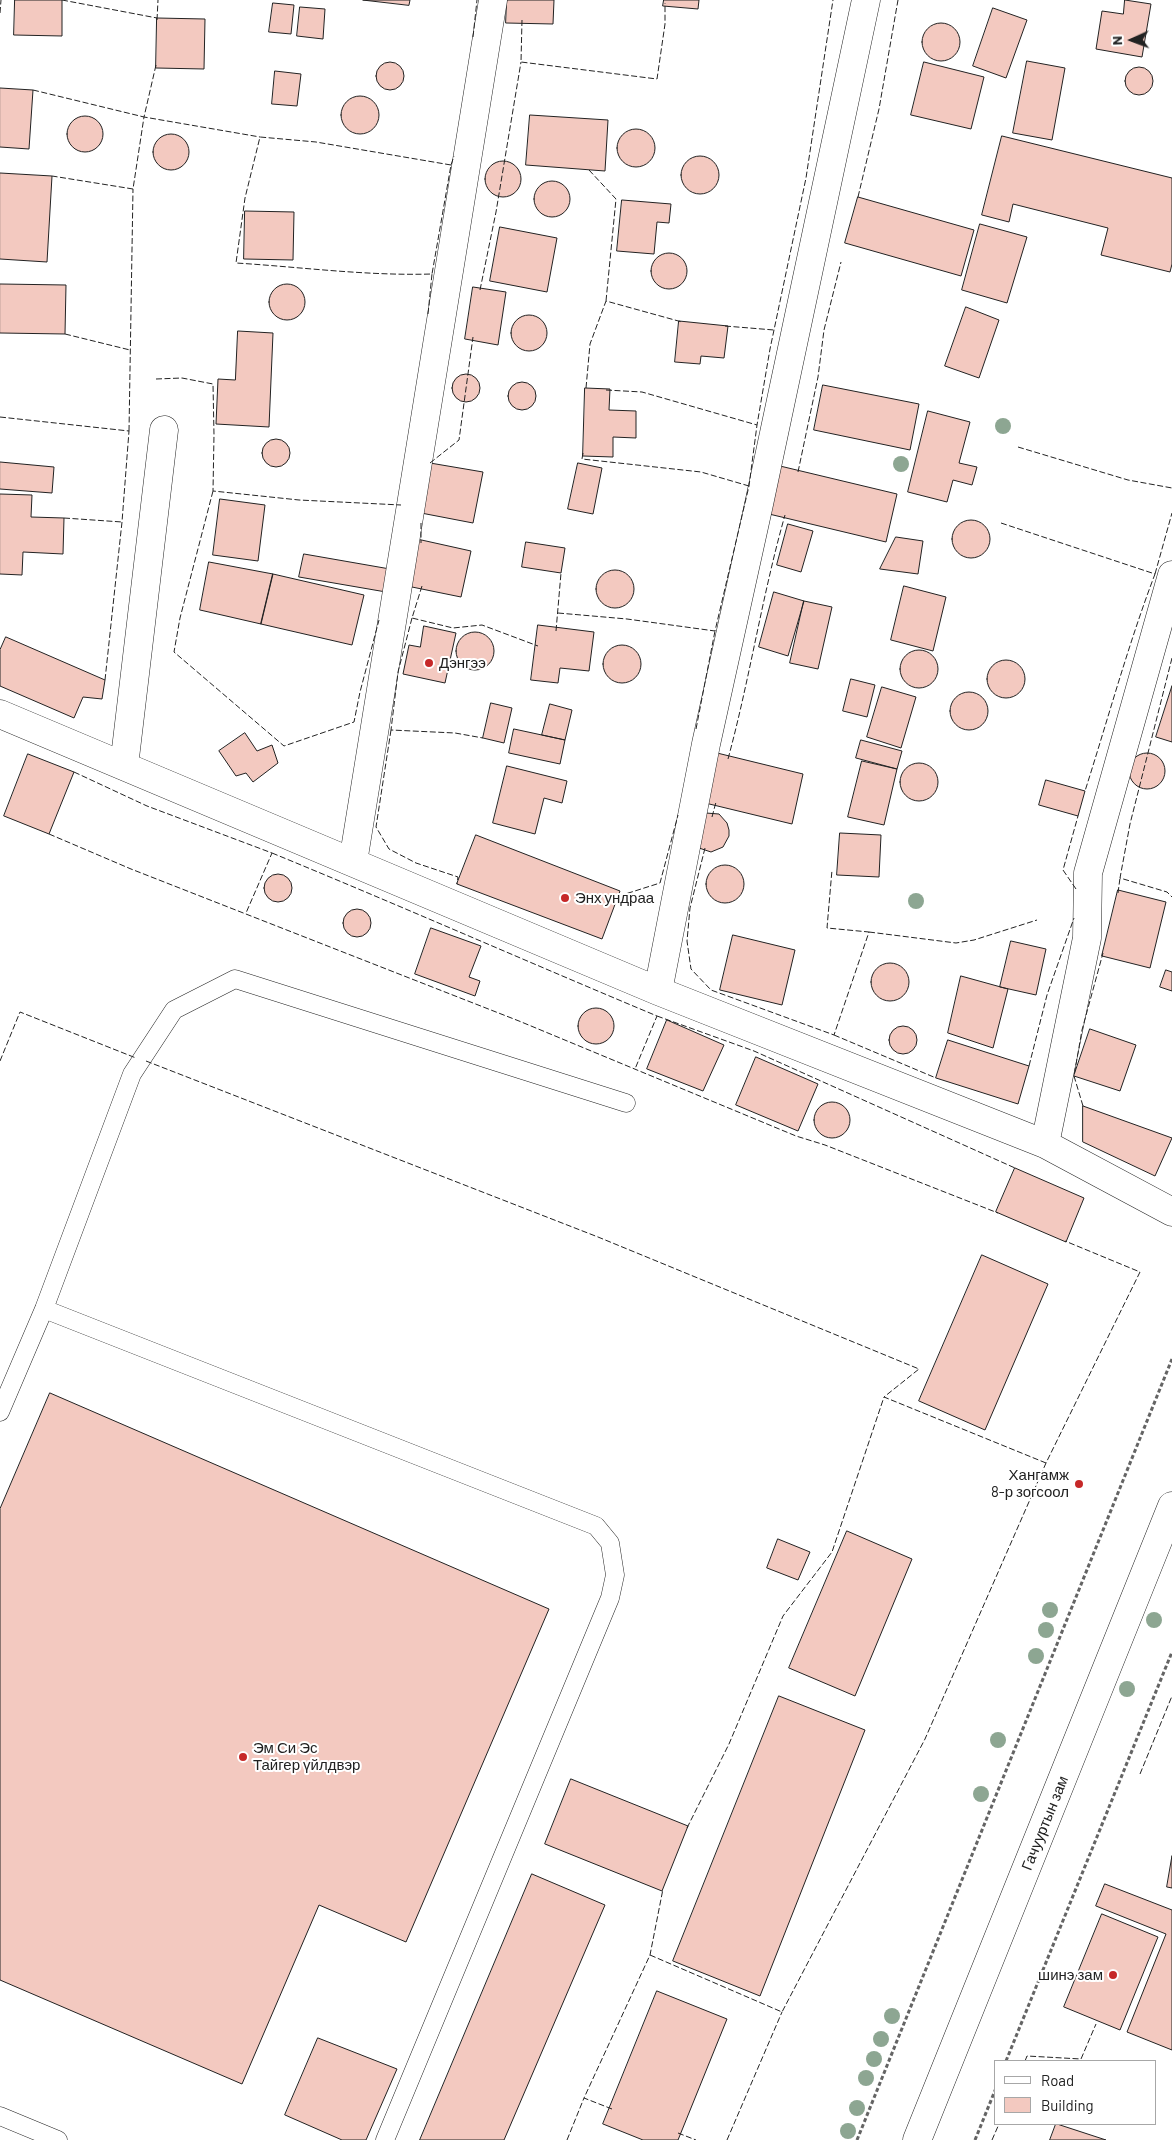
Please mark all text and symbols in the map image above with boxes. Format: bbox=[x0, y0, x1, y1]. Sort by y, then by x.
north arrow bbox=[1107, 15, 1157, 65]
text: N bbox=[1108, 36, 1125, 45]
place label: Дэнгээ bbox=[439, 654, 486, 672]
marker: Дэнгээ bbox=[423, 657, 435, 669]
place label: Энх ундраа bbox=[575, 889, 654, 907]
marker: Энх ундраа bbox=[559, 892, 571, 904]
place label: Хангамж 8-р зогсоол bbox=[991, 1466, 1069, 1501]
marker: Хангамж 8-р зогсоол bbox=[1073, 1478, 1085, 1490]
place label: Эм Си Эс Тайгер үйлдвэр bbox=[253, 1739, 360, 1774]
marker: Эм Си Эс Тайгер үйлдвэр bbox=[237, 1751, 249, 1763]
street label: Гачууртын зам bbox=[1018, 1773, 1072, 1873]
place label: шинэ зам bbox=[1038, 1966, 1103, 1984]
marker: шинэ зам bbox=[1107, 1969, 1119, 1981]
legend bbox=[994, 2060, 1157, 2125]
text: Road bbox=[1041, 2071, 1074, 2089]
text: Building bbox=[1041, 2096, 1094, 2114]

